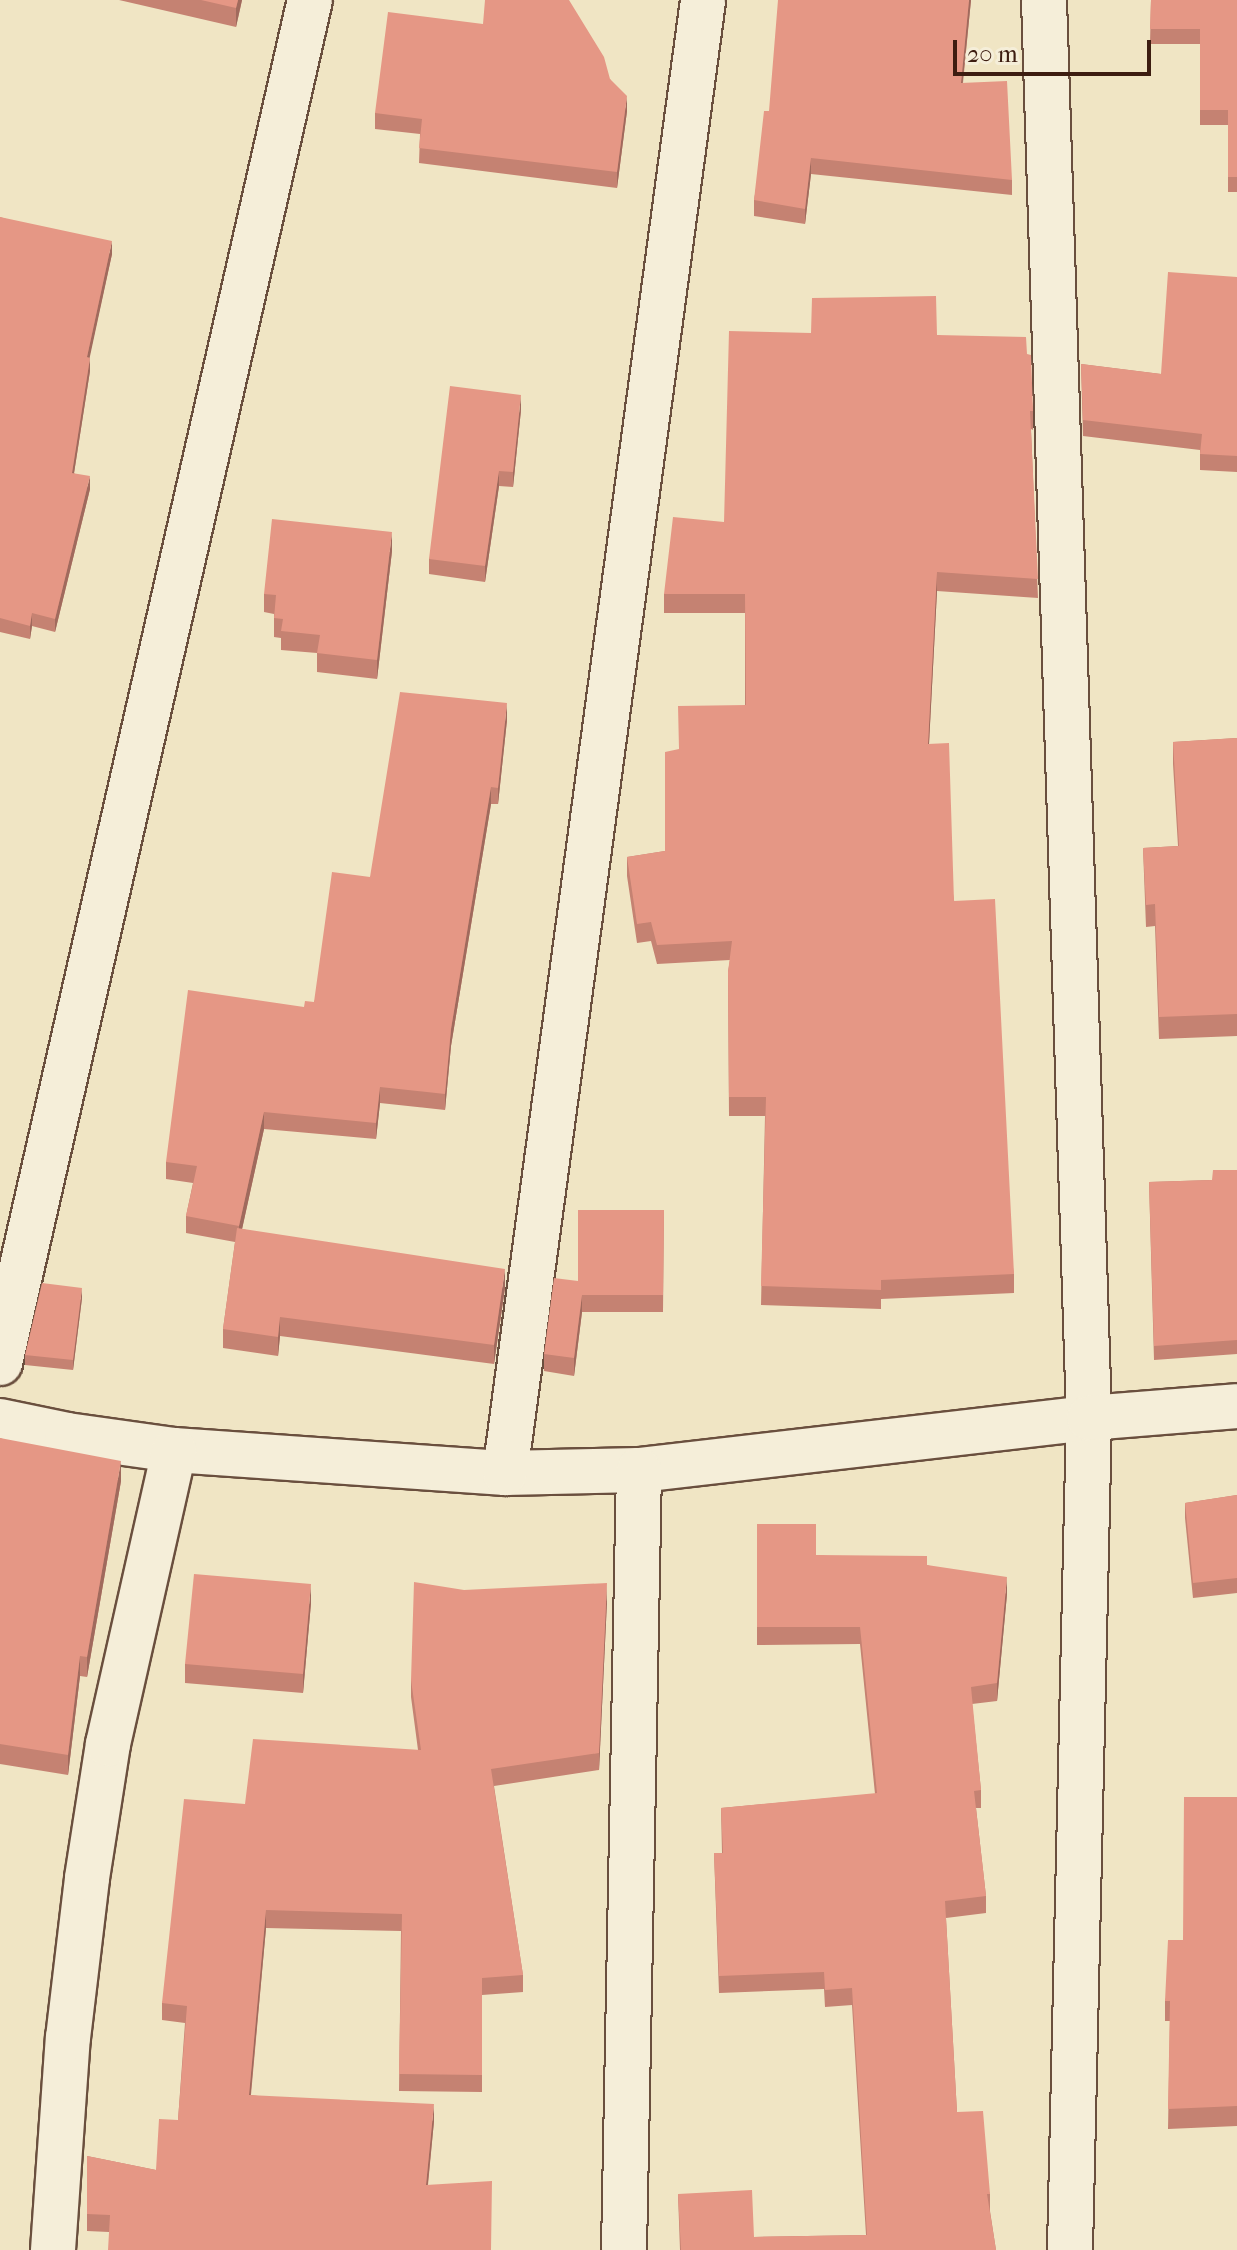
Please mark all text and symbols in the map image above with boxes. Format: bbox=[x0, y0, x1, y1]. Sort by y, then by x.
scale bar bbox=[957, 24, 1155, 74]
text: 20 m bbox=[967, 40, 1018, 68]

